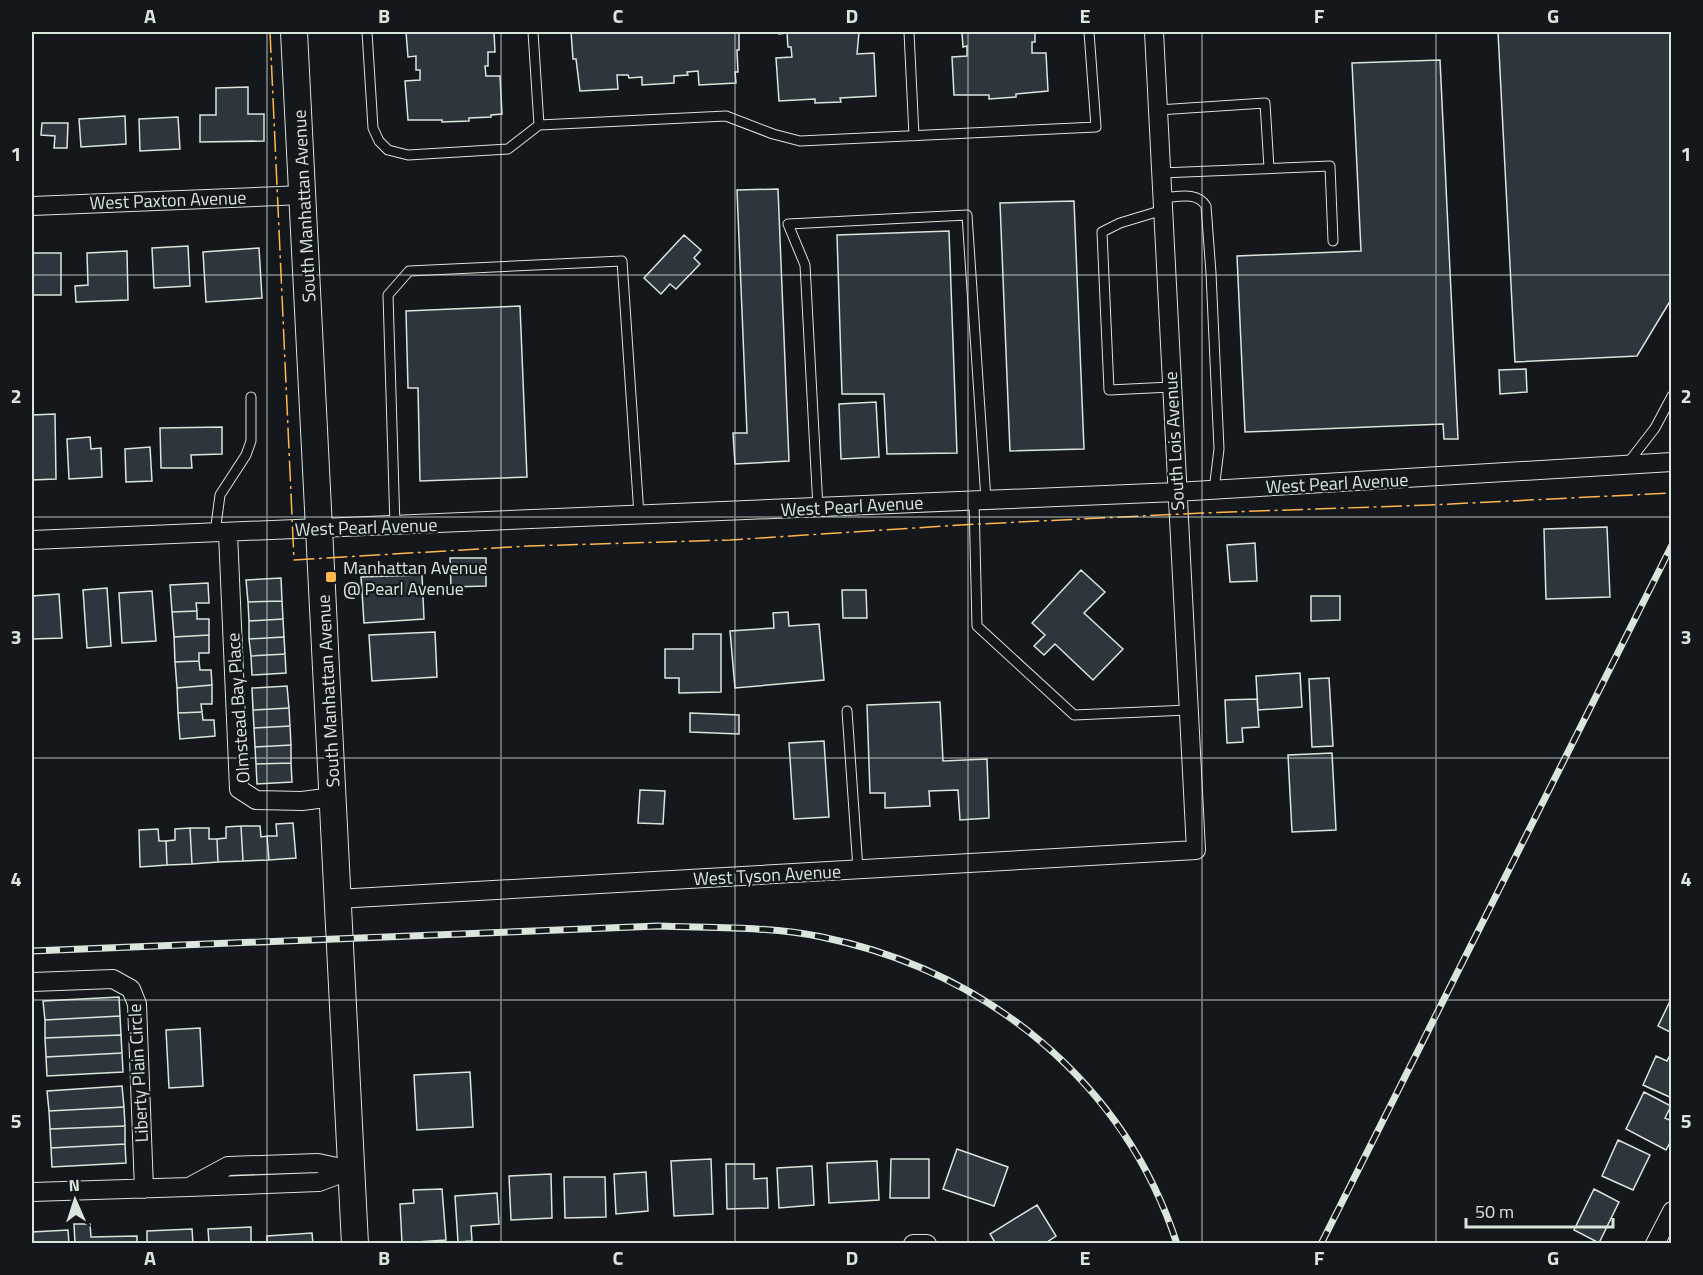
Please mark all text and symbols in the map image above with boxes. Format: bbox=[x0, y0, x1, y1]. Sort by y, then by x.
text: A bbox=[144, 0, 156, 31]
text: B bbox=[378, 0, 390, 31]
text: C bbox=[613, 0, 624, 31]
text: D bbox=[846, 0, 858, 31]
text: E bbox=[1079, 0, 1091, 31]
text: F bbox=[1314, 0, 1325, 31]
text: G bbox=[1547, 0, 1559, 31]
street label: South Manhattan Avenue bbox=[285, 109, 323, 303]
text: 1 bbox=[10, 138, 22, 169]
text: 1 bbox=[1680, 138, 1692, 169]
street label: West Paxton Avenue bbox=[89, 184, 247, 216]
street label: South Lois Avenue bbox=[1157, 371, 1191, 511]
text: 2 bbox=[10, 380, 22, 411]
text: 2 bbox=[1680, 380, 1692, 411]
street label: West Pearl Avenue bbox=[1265, 466, 1409, 500]
street label: West Pearl Avenue bbox=[780, 489, 924, 523]
street label: West Pearl Avenue bbox=[294, 511, 438, 543]
place label: Manhattan Avenue @ Pearl Avenue bbox=[343, 554, 487, 602]
marker: Manhattan Avenue @ Pearl Avenue bbox=[324, 570, 338, 584]
street label: South Manhattan Avenue bbox=[309, 594, 347, 788]
text: 3 bbox=[10, 621, 22, 652]
text: 3 bbox=[1680, 621, 1692, 652]
street label: Olmstead Bay Place bbox=[219, 632, 257, 784]
street label: West Tyson Avenue bbox=[692, 858, 842, 892]
text: 4 bbox=[10, 863, 22, 894]
text: 4 bbox=[1680, 863, 1692, 894]
street label: Liberty Plain Circle bbox=[121, 1003, 155, 1143]
text: 5 bbox=[10, 1105, 22, 1136]
text: 5 bbox=[1680, 1105, 1692, 1136]
north arrow bbox=[45, 1170, 105, 1230]
text: N bbox=[68, 1173, 80, 1197]
scale bar bbox=[1466, 1191, 1613, 1229]
text: 50 m bbox=[1475, 1198, 1514, 1225]
text: A bbox=[144, 1242, 156, 1273]
text: B bbox=[378, 1242, 390, 1273]
text: C bbox=[613, 1242, 624, 1273]
text: D bbox=[846, 1242, 858, 1273]
text: E bbox=[1079, 1242, 1091, 1273]
text: F bbox=[1314, 1242, 1325, 1273]
text: G bbox=[1547, 1242, 1559, 1273]

